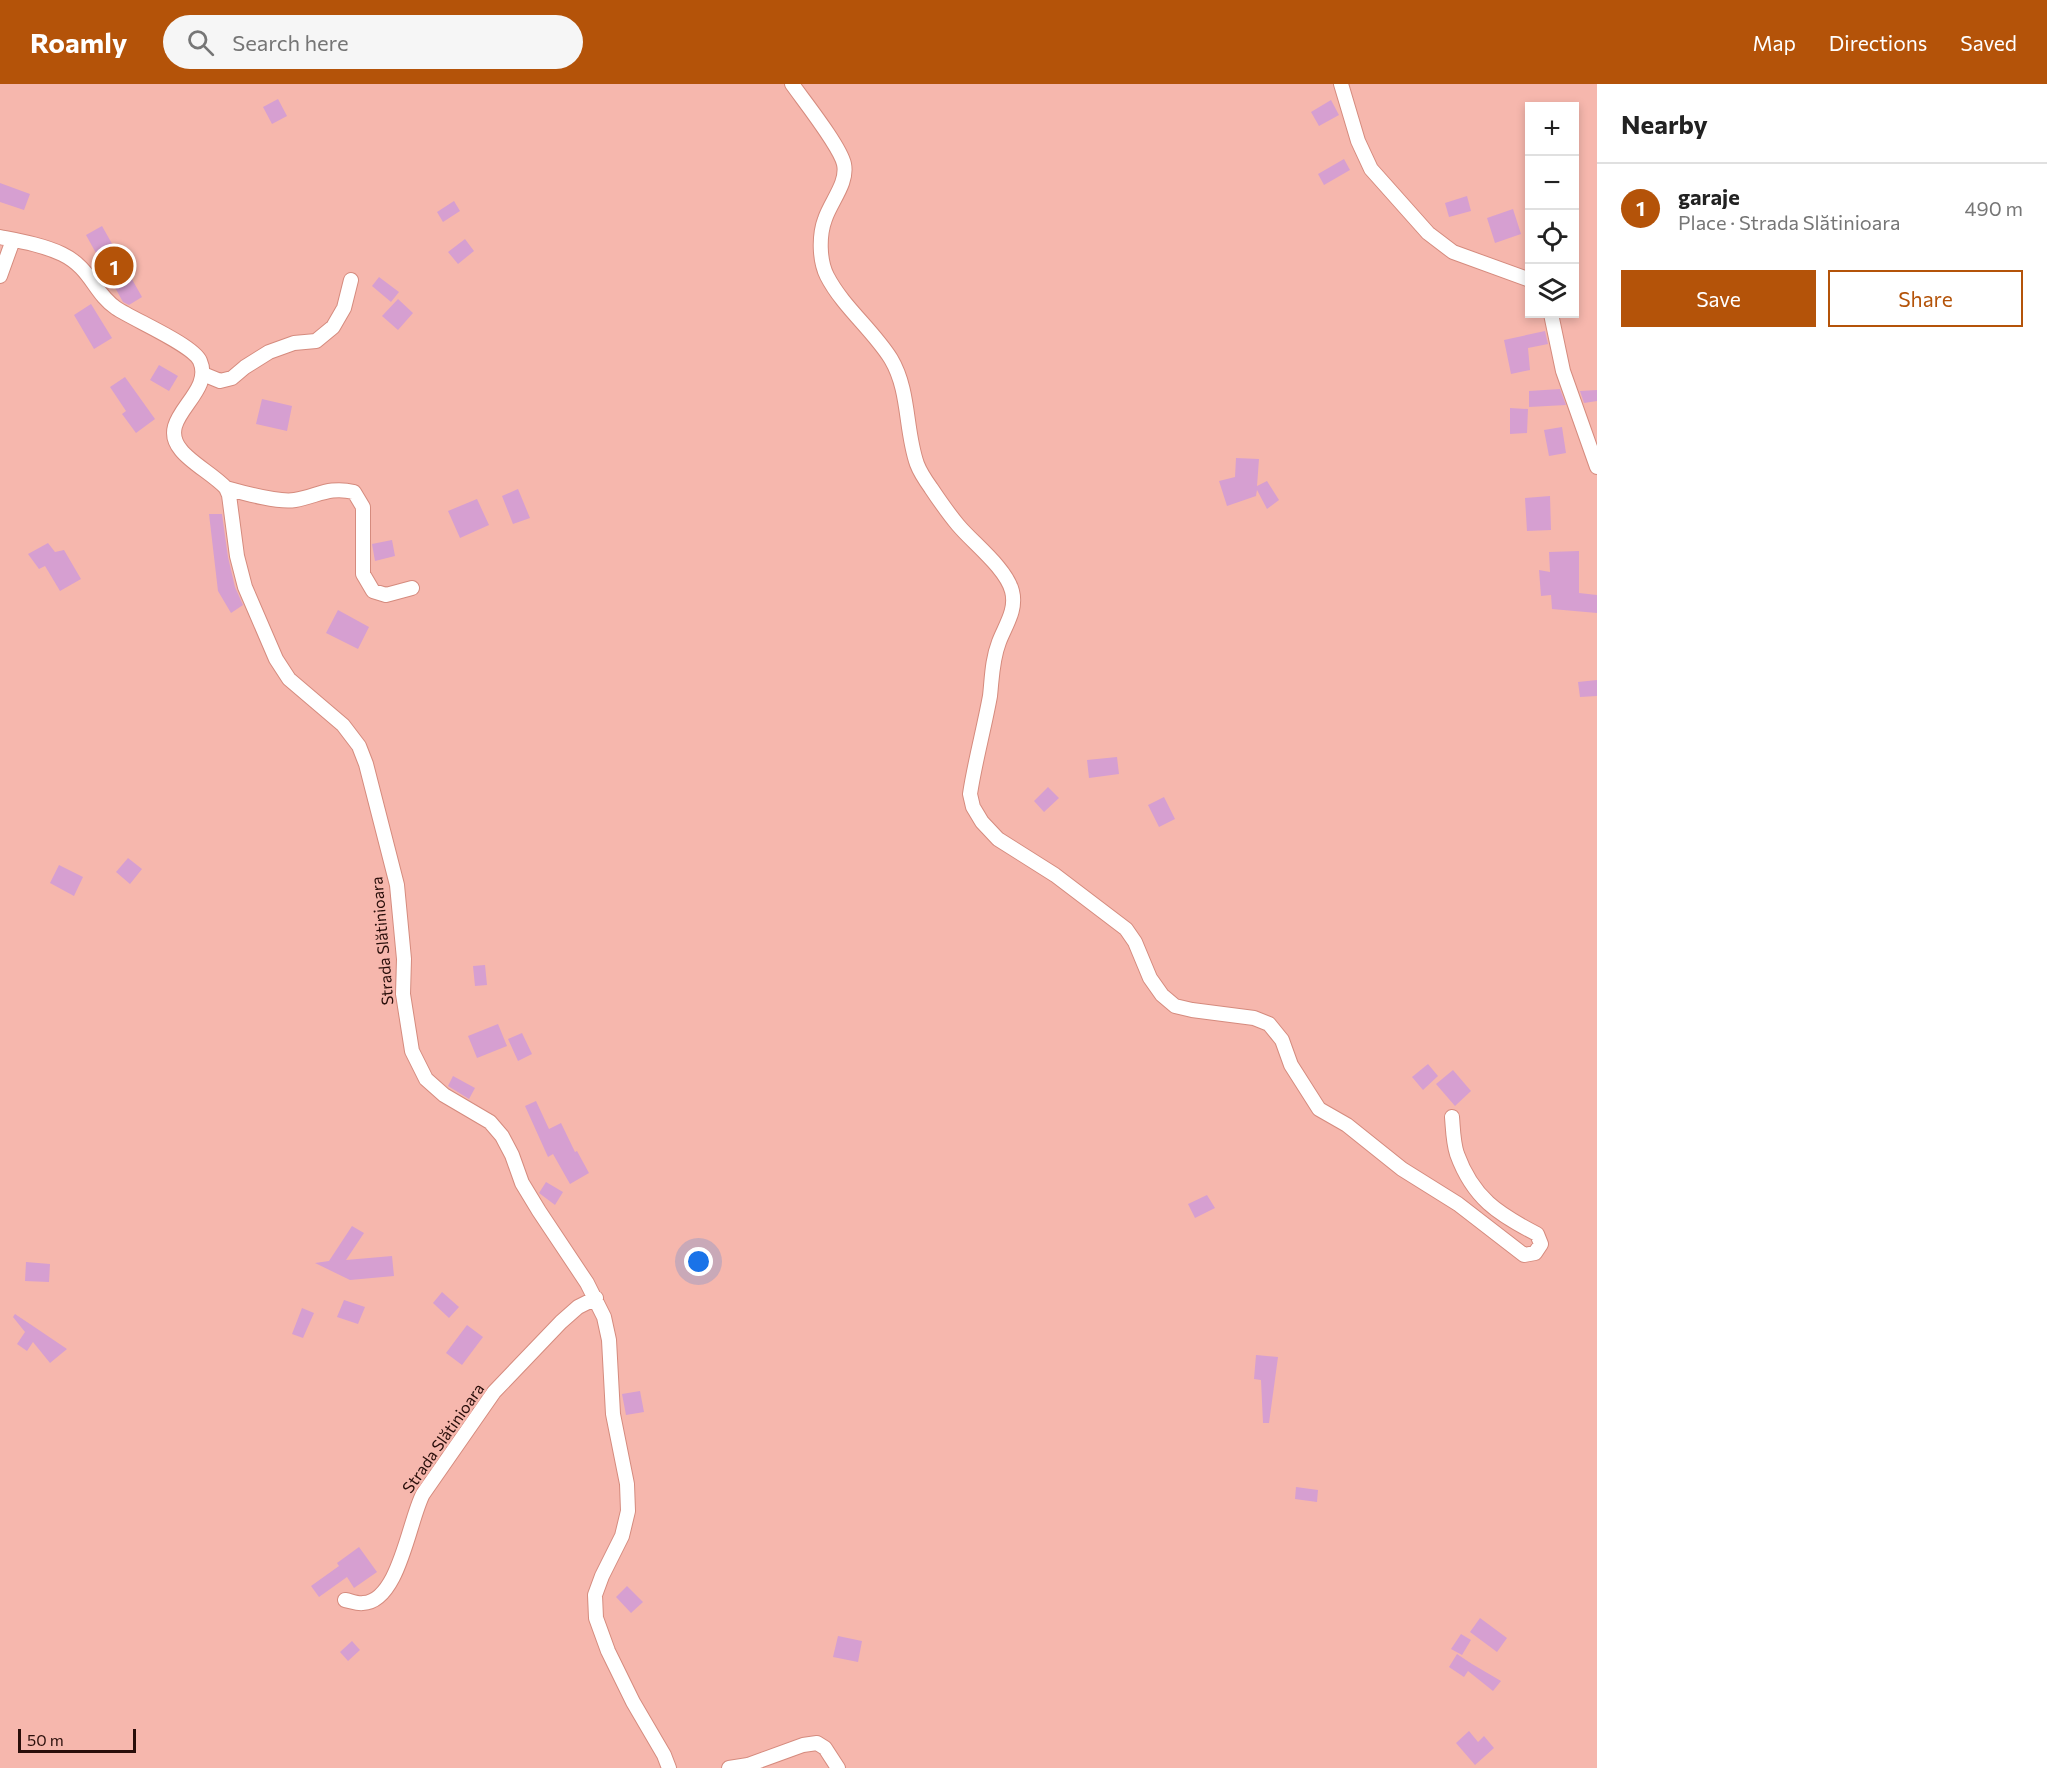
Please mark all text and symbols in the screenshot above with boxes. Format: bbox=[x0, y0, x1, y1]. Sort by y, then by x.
search box bbox=[163, 15, 583, 69]
text: Roamly bbox=[30, 25, 127, 59]
icon: search bbox=[184, 26, 217, 59]
text: Search here bbox=[232, 29, 349, 56]
text: Map bbox=[1753, 30, 1796, 55]
text: Directions bbox=[1829, 30, 1927, 55]
text: Saved bbox=[1960, 30, 2017, 55]
map controls bbox=[1525, 102, 1579, 318]
button: + bbox=[1525, 102, 1579, 156]
text: Nearby bbox=[1621, 108, 1708, 139]
button: − bbox=[1525, 156, 1579, 210]
text: garaje bbox=[1678, 183, 1740, 210]
text: 1 bbox=[1636, 196, 1645, 220]
text: 490 m bbox=[1965, 196, 2023, 220]
button: locate bbox=[1525, 210, 1579, 264]
text: Place · Strada Slătinioara bbox=[1678, 210, 1901, 234]
pin: 1 bbox=[94, 244, 134, 288]
button: layers bbox=[1525, 264, 1579, 318]
button: Save bbox=[1621, 270, 1816, 327]
button: Share bbox=[1828, 270, 2023, 327]
street label: Strada Slătinioara bbox=[366, 876, 397, 1006]
your location bbox=[684, 1247, 713, 1276]
street label: Strada Slătinioara bbox=[398, 1379, 487, 1496]
scale bar bbox=[18, 1726, 136, 1754]
text: 50 m bbox=[27, 1730, 64, 1749]

